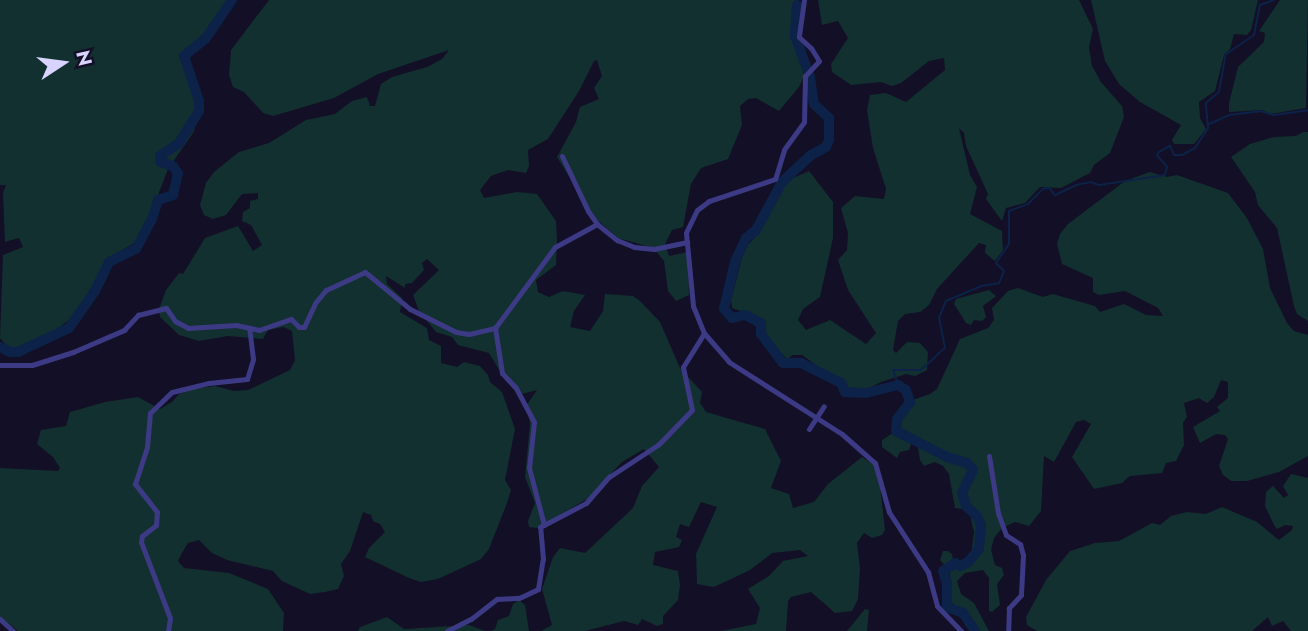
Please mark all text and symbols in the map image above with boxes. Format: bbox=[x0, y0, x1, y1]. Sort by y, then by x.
north arrow bbox=[28, 28, 98, 98]
text: N bbox=[69, 48, 99, 69]

